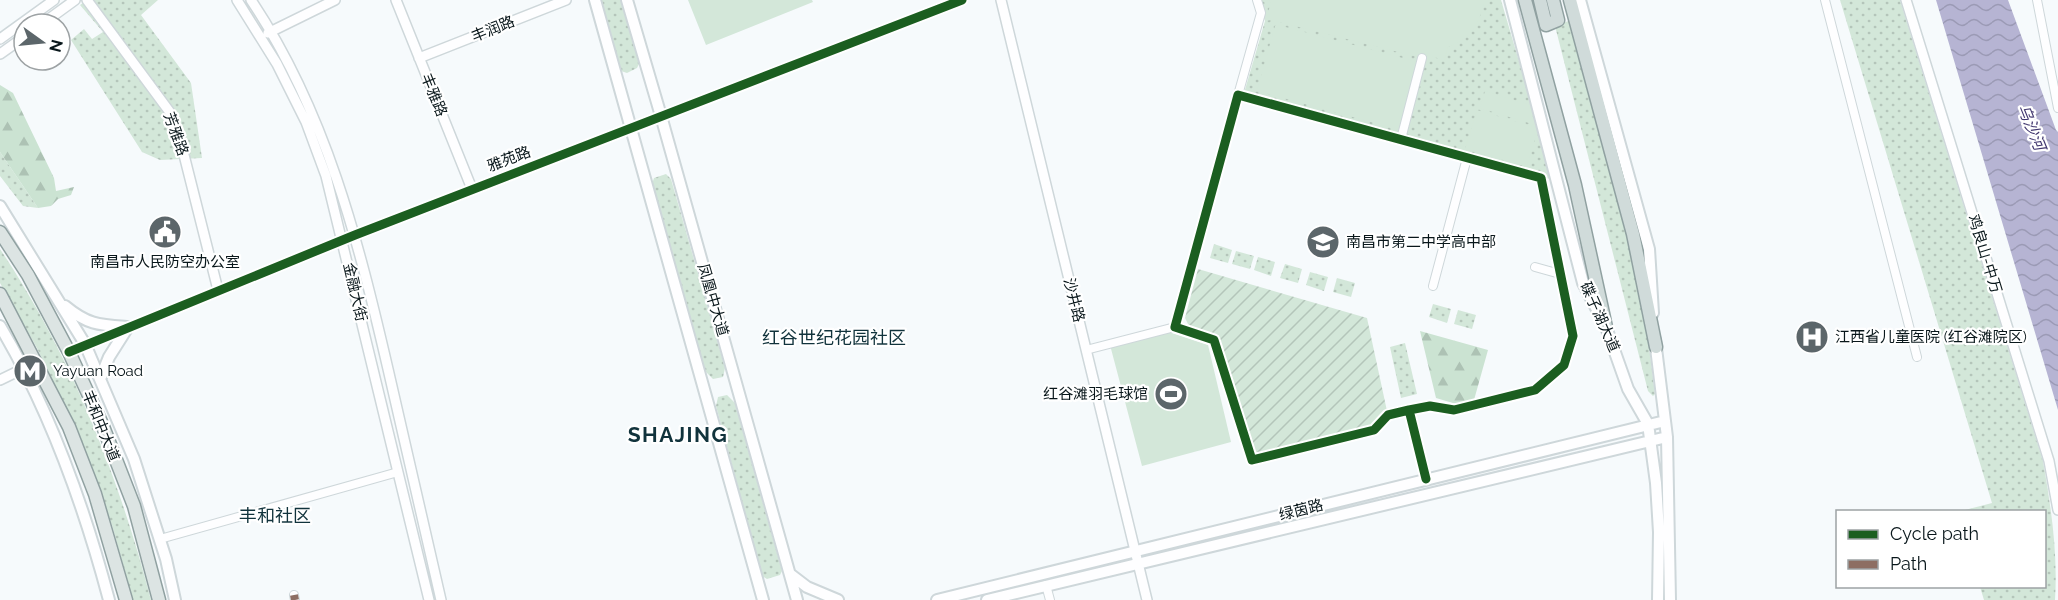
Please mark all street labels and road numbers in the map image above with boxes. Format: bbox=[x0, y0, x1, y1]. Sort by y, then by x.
street label: 丰润路 bbox=[469, 12, 517, 46]
street label: 丰雅路 bbox=[417, 71, 451, 119]
street label: 芳雅路 bbox=[160, 110, 192, 158]
street label: 雅苑路 bbox=[485, 143, 533, 175]
street label: 鸡良山-中万 bbox=[1965, 212, 2005, 296]
street label: 金融大街 bbox=[339, 261, 371, 323]
street label: 凤凰中大道 bbox=[694, 261, 732, 339]
street label: 沙井路 bbox=[1060, 276, 1088, 324]
street label: 碟子湖大道 bbox=[1577, 279, 1623, 355]
street label: 丰和中大道 bbox=[79, 388, 123, 464]
street label: 绿茵路 bbox=[1277, 496, 1325, 524]

